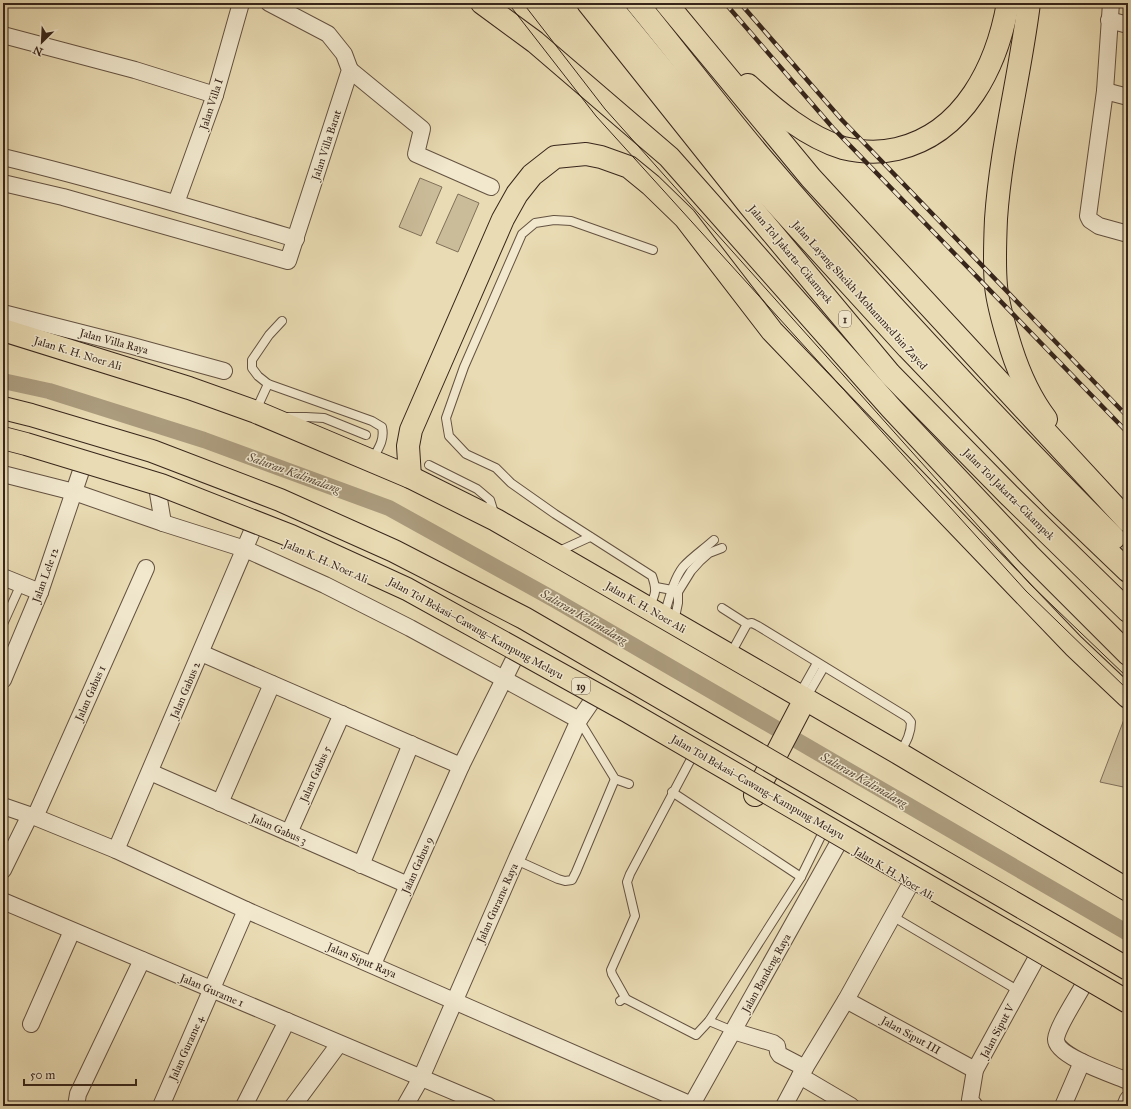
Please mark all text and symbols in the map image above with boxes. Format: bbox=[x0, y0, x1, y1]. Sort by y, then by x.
north arrow bbox=[22, 22, 62, 62]
text: N bbox=[31, 43, 45, 59]
street label: Jalan Villa I bbox=[197, 77, 227, 133]
street label: Jalan Villa Barat bbox=[309, 108, 345, 183]
street label: Jalan Tol Jakarta–Cikampek bbox=[744, 202, 836, 307]
street label: Jalan Layang Sheikh Mohammed bin Zayed bbox=[788, 217, 930, 373]
road number: 1 bbox=[839, 311, 851, 327]
street label: Jalan Villa Raya bbox=[77, 326, 150, 358]
street label: Jalan K. H. Noer Ali bbox=[31, 334, 123, 374]
street label: Jalan Tol Jakarta–Cikampek bbox=[959, 445, 1058, 544]
water label: Saluran Kalimalang bbox=[245, 449, 344, 497]
street label: Jalan K. H. Noer Ali bbox=[280, 537, 370, 587]
street label: Jalan Lele 12 bbox=[29, 546, 62, 606]
street label: Jalan Tol Bekasi–Cawang–Kampung Melayu bbox=[385, 574, 566, 683]
street label: Jalan K. H. Noer Ali bbox=[602, 579, 688, 637]
water label: Saluran Kalimalang bbox=[537, 586, 631, 648]
street label: Jalan Gabus 2 bbox=[167, 659, 204, 722]
street label: Jalan Gabus 1 bbox=[72, 663, 109, 724]
road number: 19 bbox=[572, 678, 590, 694]
street label: Jalan Tol Bekasi–Cawang–Kampung Melayu bbox=[667, 732, 847, 844]
street label: Jalan Gabus 5 bbox=[297, 744, 335, 806]
water label: Saluran Kalimalang bbox=[817, 749, 911, 811]
street label: Jalan Gabus 3 bbox=[248, 811, 309, 848]
street label: Jalan Gabus 9 bbox=[399, 835, 437, 897]
street label: Jalan K. H. Noer Ali bbox=[850, 844, 936, 903]
street label: Jalan Gurame Raya bbox=[474, 861, 522, 946]
street label: Jalan Bandeng Raya bbox=[739, 931, 795, 1016]
street label: Jalan Siput Raya bbox=[324, 940, 399, 982]
street label: Jalan Gurame 1 bbox=[177, 971, 246, 1011]
street label: Jalan Siput V bbox=[977, 1001, 1019, 1062]
street label: Jalan Gurame 4 bbox=[166, 1013, 208, 1084]
street label: Jalan Siput III bbox=[877, 1013, 943, 1058]
scale bar bbox=[24, 1061, 136, 1087]
text: 50 m bbox=[30, 1068, 55, 1082]

